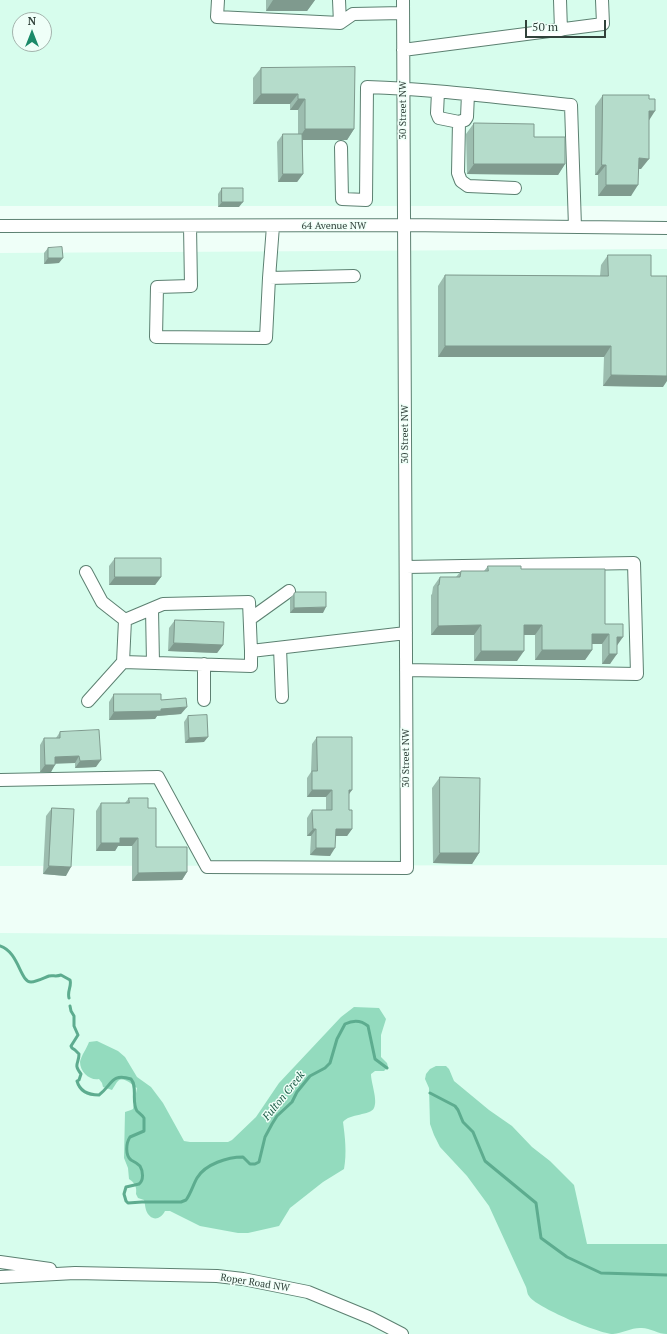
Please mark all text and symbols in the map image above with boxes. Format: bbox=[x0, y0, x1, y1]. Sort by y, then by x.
north arrow bbox=[12, 12, 52, 52]
scale bar bbox=[527, 12, 608, 38]
text: N bbox=[28, 14, 36, 28]
text: 50 m bbox=[532, 19, 558, 34]
street label: 30 Street NW bbox=[397, 81, 409, 139]
street label: 64 Avenue NW bbox=[302, 220, 366, 232]
street label: 30 Street NW bbox=[399, 405, 411, 463]
street label: 30 Street NW bbox=[400, 729, 412, 787]
water label: Fulton Creek bbox=[260, 1069, 308, 1123]
street label: Roper Road NW bbox=[219, 1272, 291, 1294]

